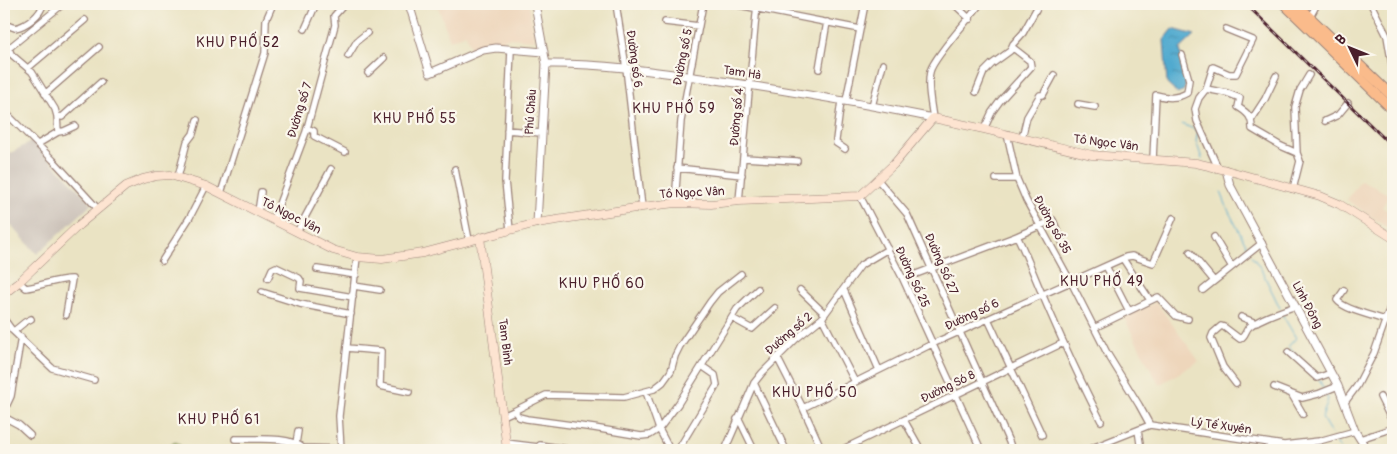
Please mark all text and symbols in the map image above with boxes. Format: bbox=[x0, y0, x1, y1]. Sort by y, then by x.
north arrow bbox=[1324, 22, 1374, 72]
street label: Đường số 5 bbox=[669, 27, 696, 87]
street label: Đường số 6 bbox=[623, 29, 646, 89]
district label: KHU PHỐ 52 bbox=[196, 31, 280, 51]
text: B bbox=[1332, 31, 1350, 48]
street label: Tam Hà bbox=[722, 63, 762, 83]
street label: Đường số 7 bbox=[283, 79, 316, 140]
street label: Đường số 4 bbox=[726, 87, 747, 147]
street label: Phú Châu bbox=[522, 89, 540, 135]
district label: KHU PHỐ 59 bbox=[632, 97, 716, 117]
district label: KHU PHỐ 55 bbox=[373, 107, 457, 127]
street label: Tô Ngọc Vân bbox=[1073, 132, 1140, 154]
street label: Tô Ngọc Vân bbox=[659, 184, 725, 202]
street label: Đường số 35 bbox=[1030, 193, 1075, 257]
street label: Tô Ngọc Vân bbox=[258, 194, 324, 238]
street label: Đường Số 27 bbox=[921, 231, 962, 298]
street label: Đường Số 25 bbox=[891, 244, 934, 310]
district label: KHU PHỐ 49 bbox=[1060, 270, 1144, 290]
district label: KHU PHỐ 60 bbox=[559, 272, 645, 292]
street label: Linh Đông bbox=[1288, 279, 1326, 331]
street label: Đường số 6 bbox=[942, 295, 1001, 334]
street label: Đường số 2 bbox=[762, 308, 816, 359]
street label: Tam Bình bbox=[495, 318, 515, 366]
street label: Đường Só 8 bbox=[918, 367, 978, 407]
district label: KHU PHỐ 50 bbox=[772, 381, 858, 401]
district label: KHU PHỐ 61 bbox=[178, 408, 260, 428]
street label: Lý Tế Xuyên bbox=[1190, 413, 1253, 438]

